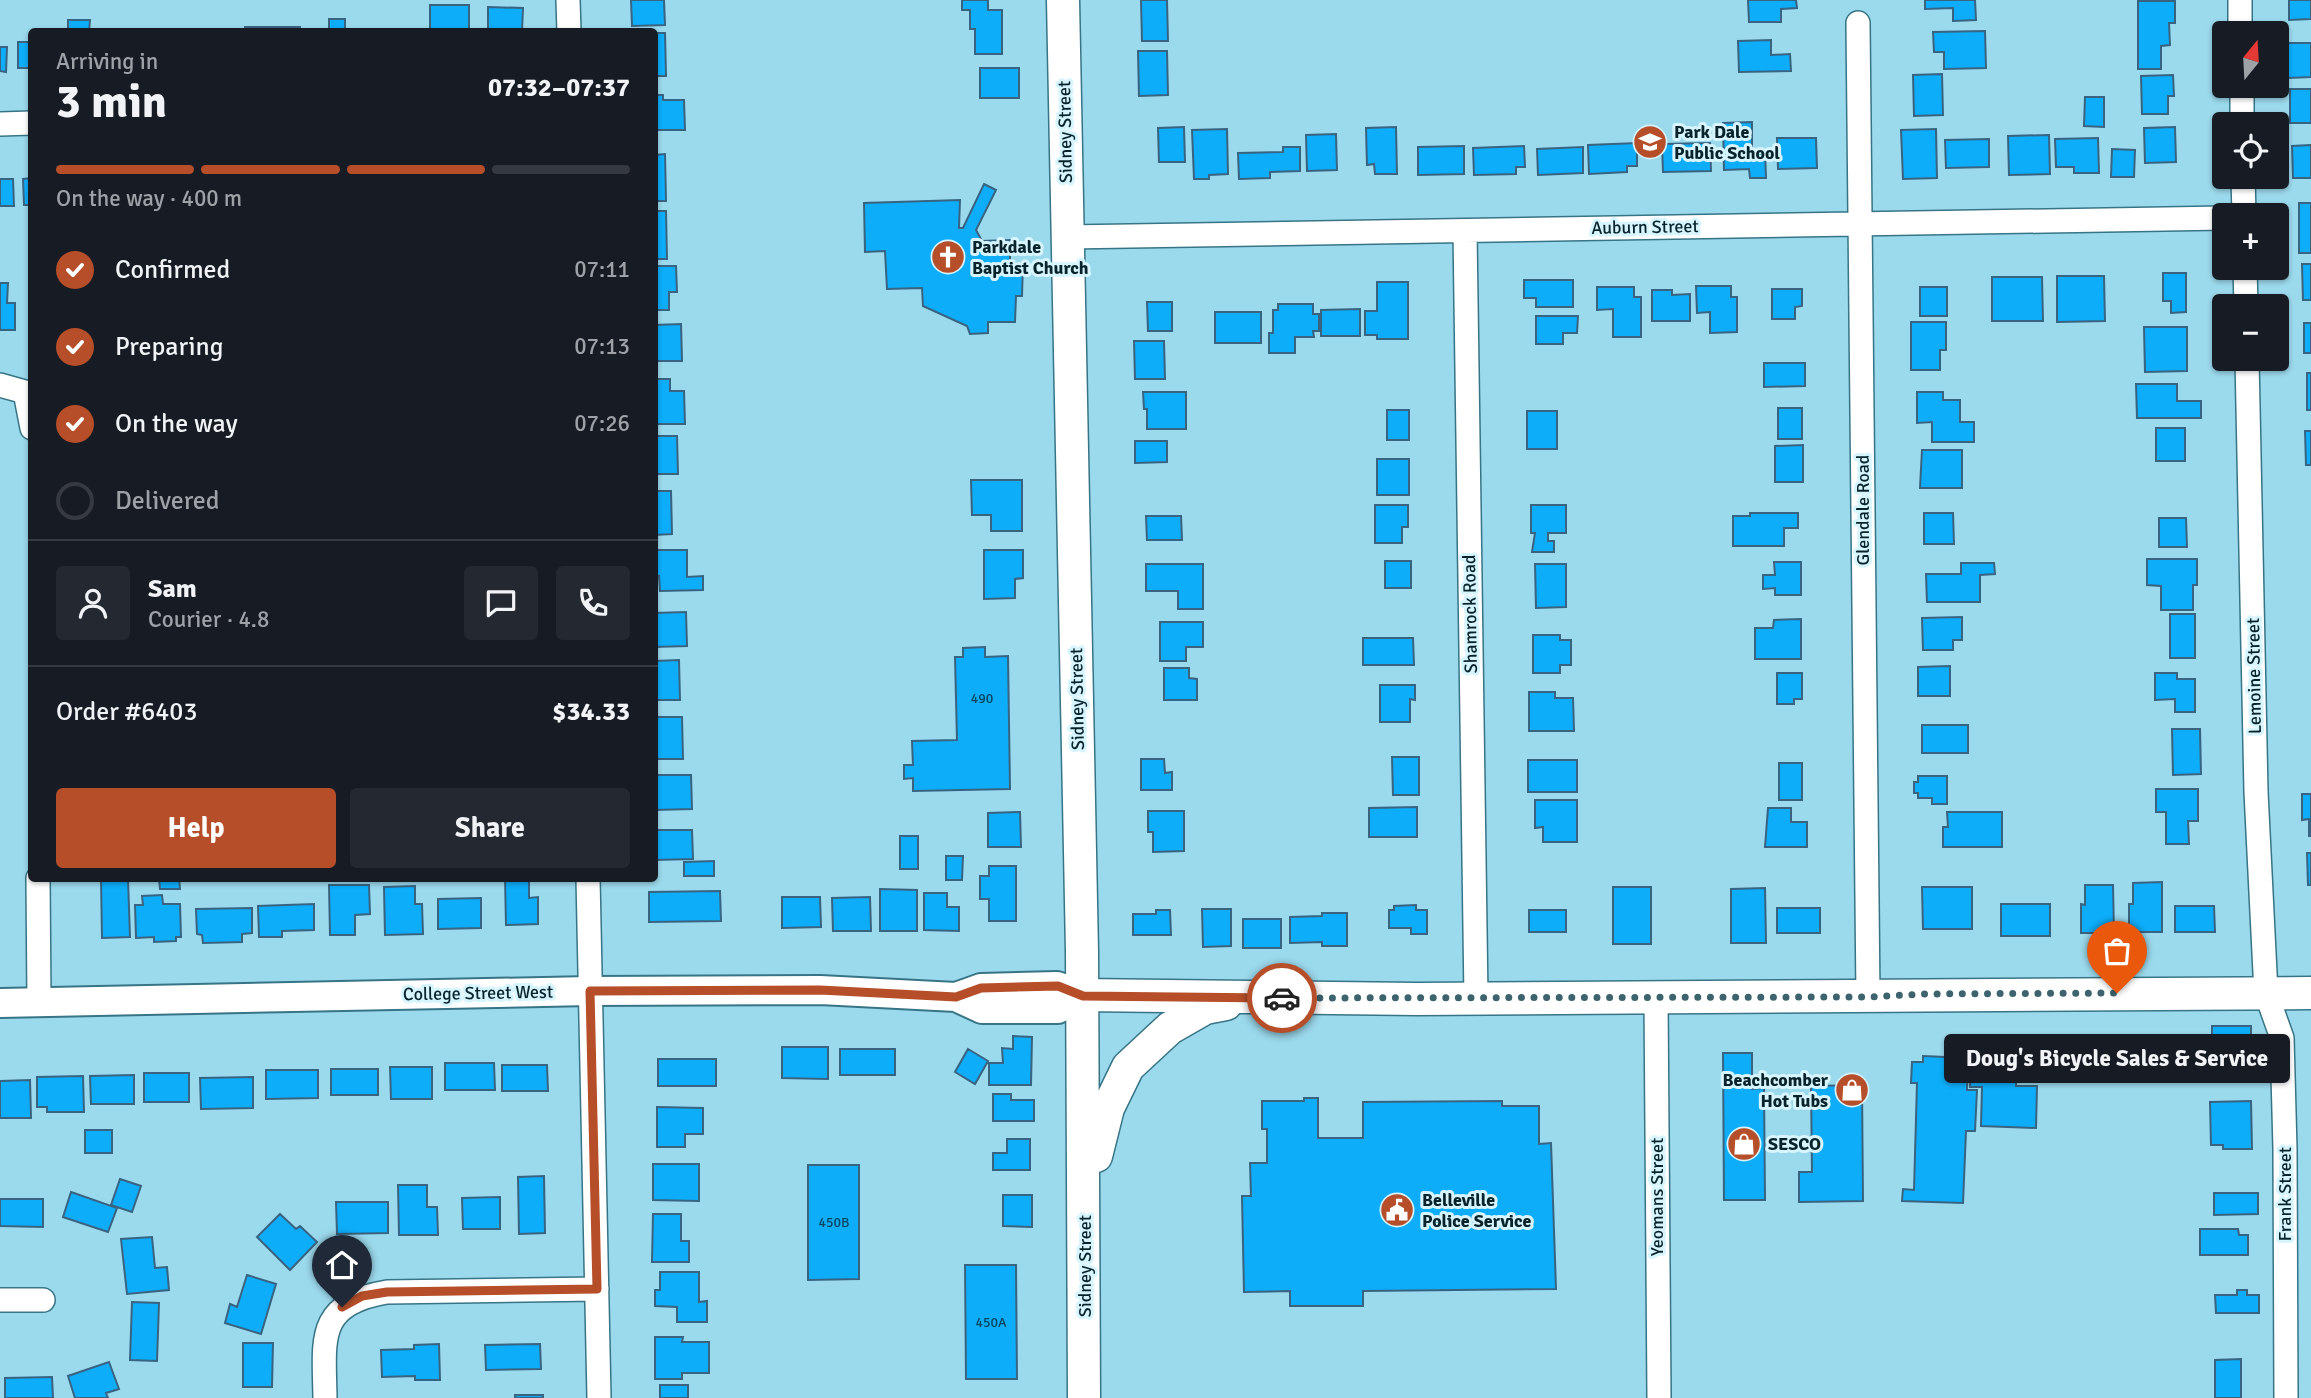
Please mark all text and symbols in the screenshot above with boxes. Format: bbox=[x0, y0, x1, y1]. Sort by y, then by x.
north arrow bbox=[2212, 21, 2289, 98]
map controls bbox=[2212, 21, 2289, 371]
text: Arriving in bbox=[56, 47, 158, 76]
text: 07:32–07:37 bbox=[488, 72, 630, 104]
text: 3 min bbox=[56, 74, 167, 130]
street label: Sidney Street bbox=[1053, 81, 1077, 183]
button: locate bbox=[2212, 112, 2289, 189]
place label: Park Dale Public School bbox=[1674, 121, 1780, 164]
school or university icon: Park Dale Public School bbox=[1631, 123, 1669, 161]
text: On the way · 400 m bbox=[56, 184, 242, 213]
button: + bbox=[2212, 203, 2289, 280]
street label: Auburn Street bbox=[1591, 215, 1699, 239]
place label: Parkdale Baptist Church bbox=[972, 236, 1089, 279]
church icon: Parkdale Baptist Church bbox=[929, 238, 967, 276]
icon: check bbox=[56, 251, 94, 289]
text: Confirmed bbox=[115, 254, 230, 286]
text: 07:11 bbox=[574, 255, 630, 284]
button: − bbox=[2212, 294, 2289, 371]
icon: check bbox=[56, 328, 94, 366]
text: Preparing bbox=[115, 331, 223, 363]
text: 07:13 bbox=[574, 332, 630, 361]
icon: check bbox=[56, 405, 94, 443]
text: On the way bbox=[115, 408, 238, 440]
text: 07:26 bbox=[574, 409, 630, 438]
street label: Glendale Road bbox=[1852, 455, 1874, 565]
text: Delivered bbox=[115, 485, 220, 517]
street label: Shamrock Road bbox=[1458, 554, 1482, 674]
button: person bbox=[56, 566, 130, 640]
button: chat bbox=[464, 566, 538, 640]
button: phone bbox=[556, 566, 630, 640]
text: Sam bbox=[148, 573, 197, 605]
text: Courier · 4.8 bbox=[148, 605, 269, 634]
street label: Lemoine Street bbox=[2242, 618, 2266, 734]
street label: Sidney Street bbox=[1065, 648, 1089, 750]
house number: 490 bbox=[971, 690, 993, 707]
text: Order #6403 bbox=[56, 696, 197, 728]
text: $34.33 bbox=[552, 696, 630, 728]
button: Help bbox=[56, 788, 336, 868]
button: Share bbox=[350, 788, 630, 868]
pin bbox=[2087, 921, 2147, 993]
icon: bag bbox=[2098, 932, 2136, 970]
courier bbox=[1247, 963, 1317, 1033]
icon: car bbox=[1263, 979, 1301, 1017]
street label: College Street West bbox=[403, 981, 553, 1005]
callout: Doug's Bicycle Sales & Service bbox=[1944, 1035, 2290, 1084]
text: Doug's Bicycle Sales & Service bbox=[1966, 1044, 2268, 1073]
place label: Beachcomber Hot Tubs bbox=[1722, 1069, 1829, 1112]
shop icon: Beachcomber Hot Tubs bbox=[1833, 1071, 1871, 1109]
shop icon: SESCO bbox=[1725, 1125, 1763, 1163]
place label: SESCO bbox=[1768, 1133, 1821, 1155]
street label: Yeomans Street bbox=[1646, 1138, 1668, 1256]
street label: Frank Street bbox=[2274, 1147, 2296, 1241]
place label: Belleville Police Service bbox=[1422, 1189, 1531, 1232]
public building icon: Belleville Police Service bbox=[1378, 1191, 1416, 1229]
house number: 450B bbox=[818, 1214, 850, 1231]
street label: Sidney Street bbox=[1074, 1215, 1096, 1317]
pin bbox=[312, 1235, 372, 1307]
icon: home bbox=[323, 1246, 361, 1284]
house number: 450A bbox=[975, 1314, 1007, 1331]

